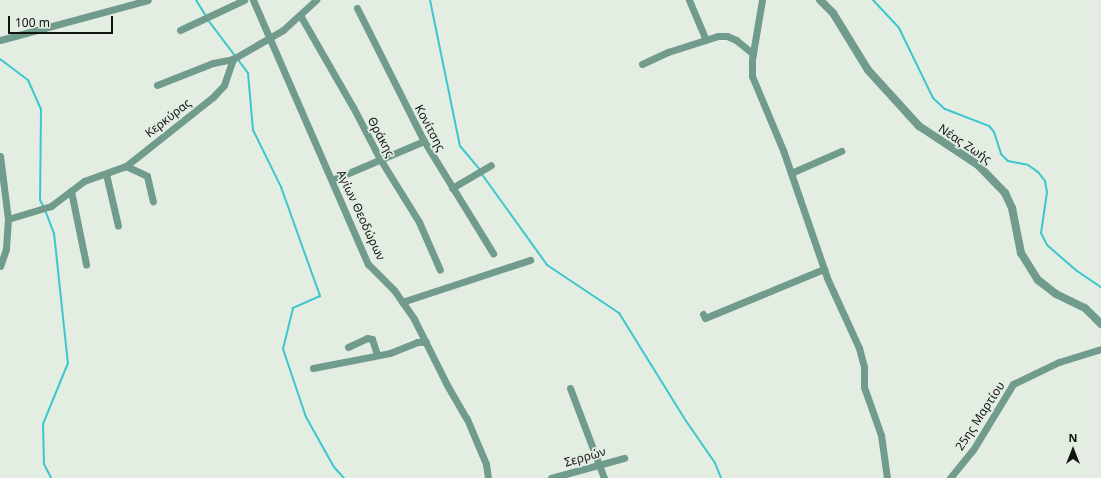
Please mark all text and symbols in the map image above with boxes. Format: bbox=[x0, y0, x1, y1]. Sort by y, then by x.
scale bar bbox=[10, 8, 115, 34]
text: 100 m bbox=[15, 14, 50, 31]
street label: Κερκύρας bbox=[142, 96, 194, 140]
street label: Κονίτσης bbox=[412, 102, 448, 154]
street label: Θράκης bbox=[364, 114, 398, 160]
street label: Νέας Ζωής bbox=[936, 121, 994, 167]
street label: Αγίων Θεοδώρων bbox=[334, 168, 388, 262]
street label: 25ης Μαρτίου bbox=[952, 379, 1008, 453]
north arrow bbox=[1053, 430, 1093, 470]
text: N bbox=[1069, 430, 1077, 445]
street label: Σερρών bbox=[563, 444, 607, 470]

